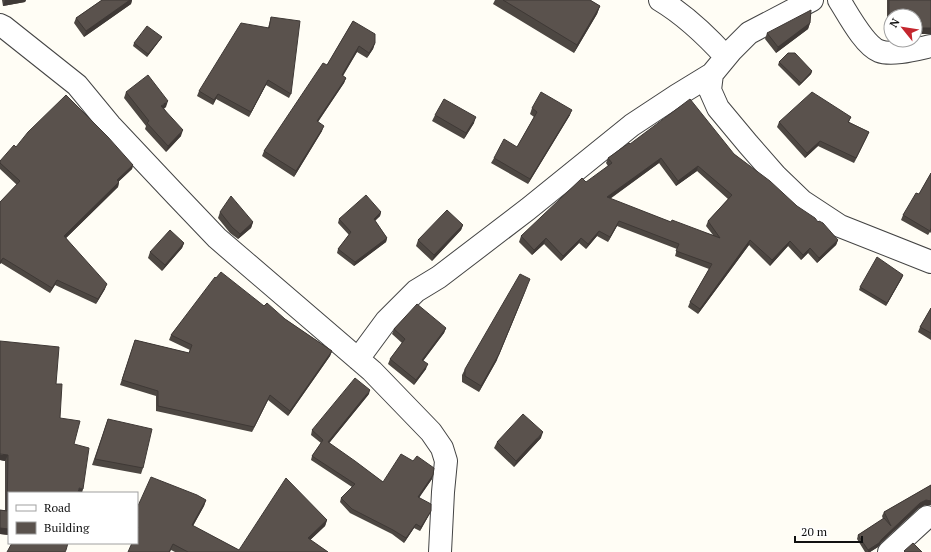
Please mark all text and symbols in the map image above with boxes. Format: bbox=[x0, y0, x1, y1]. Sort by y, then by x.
north arrow bbox=[883, 8, 923, 48]
text: N bbox=[886, 15, 903, 30]
legend bbox=[8, 492, 138, 544]
text: Road bbox=[44, 500, 71, 515]
scale bar bbox=[795, 518, 862, 544]
text: Building bbox=[44, 520, 90, 535]
text: 20 m bbox=[801, 524, 828, 539]

